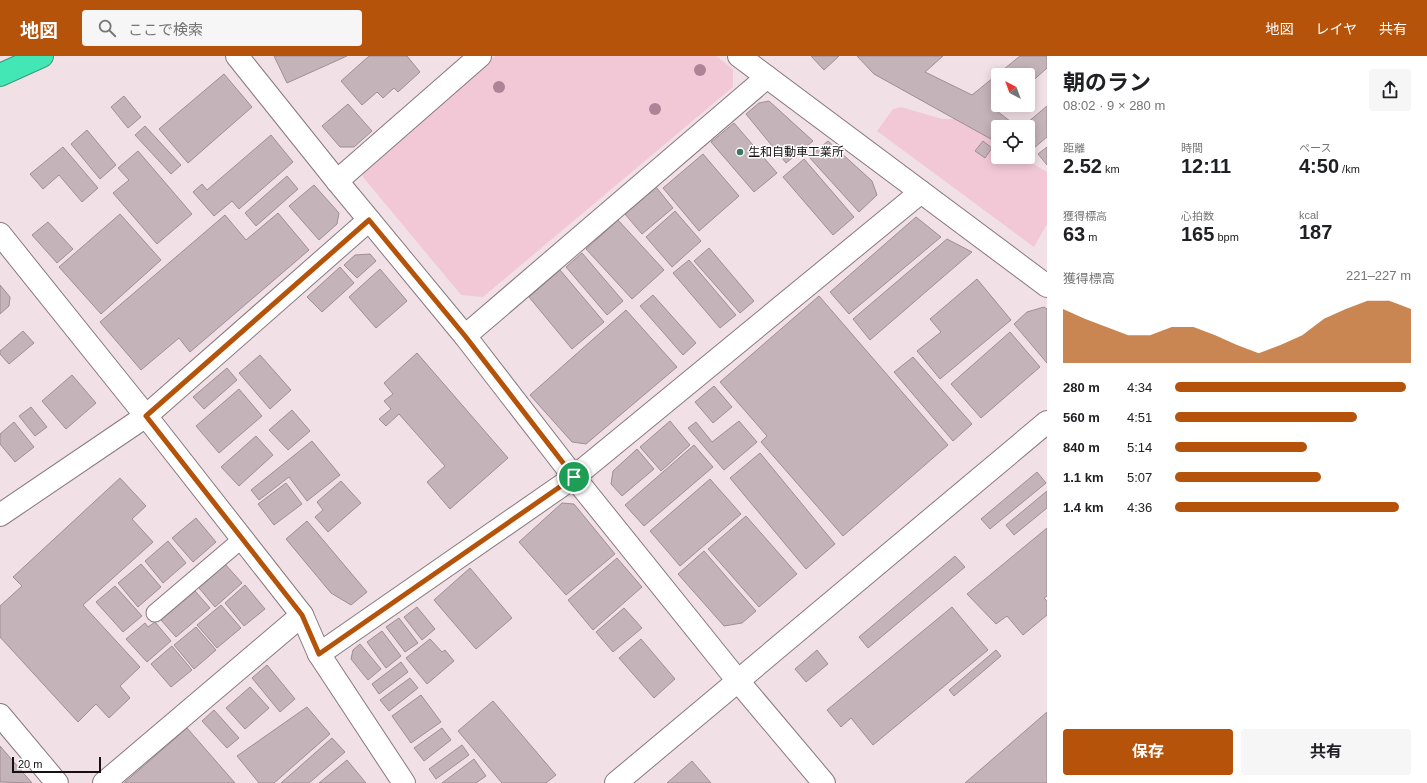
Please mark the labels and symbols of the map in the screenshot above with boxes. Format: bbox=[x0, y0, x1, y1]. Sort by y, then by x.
north arrow bbox=[991, 68, 1035, 112]
place label: 生和自動車工業所 bbox=[748, 145, 844, 159]
marker: 生和自動車工業所 bbox=[735, 147, 745, 157]
pin bbox=[557, 460, 591, 494]
scale bar bbox=[12, 755, 101, 774]

